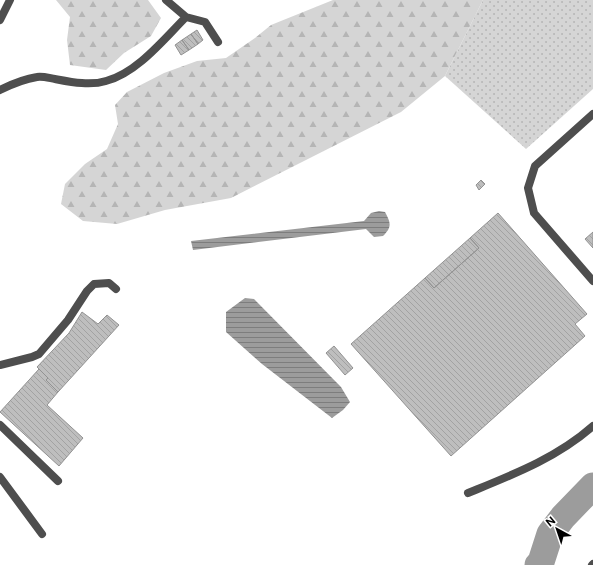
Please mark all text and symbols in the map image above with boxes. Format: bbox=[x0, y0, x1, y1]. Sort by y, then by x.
north arrow bbox=[537, 509, 577, 549]
text: N bbox=[543, 514, 558, 529]

